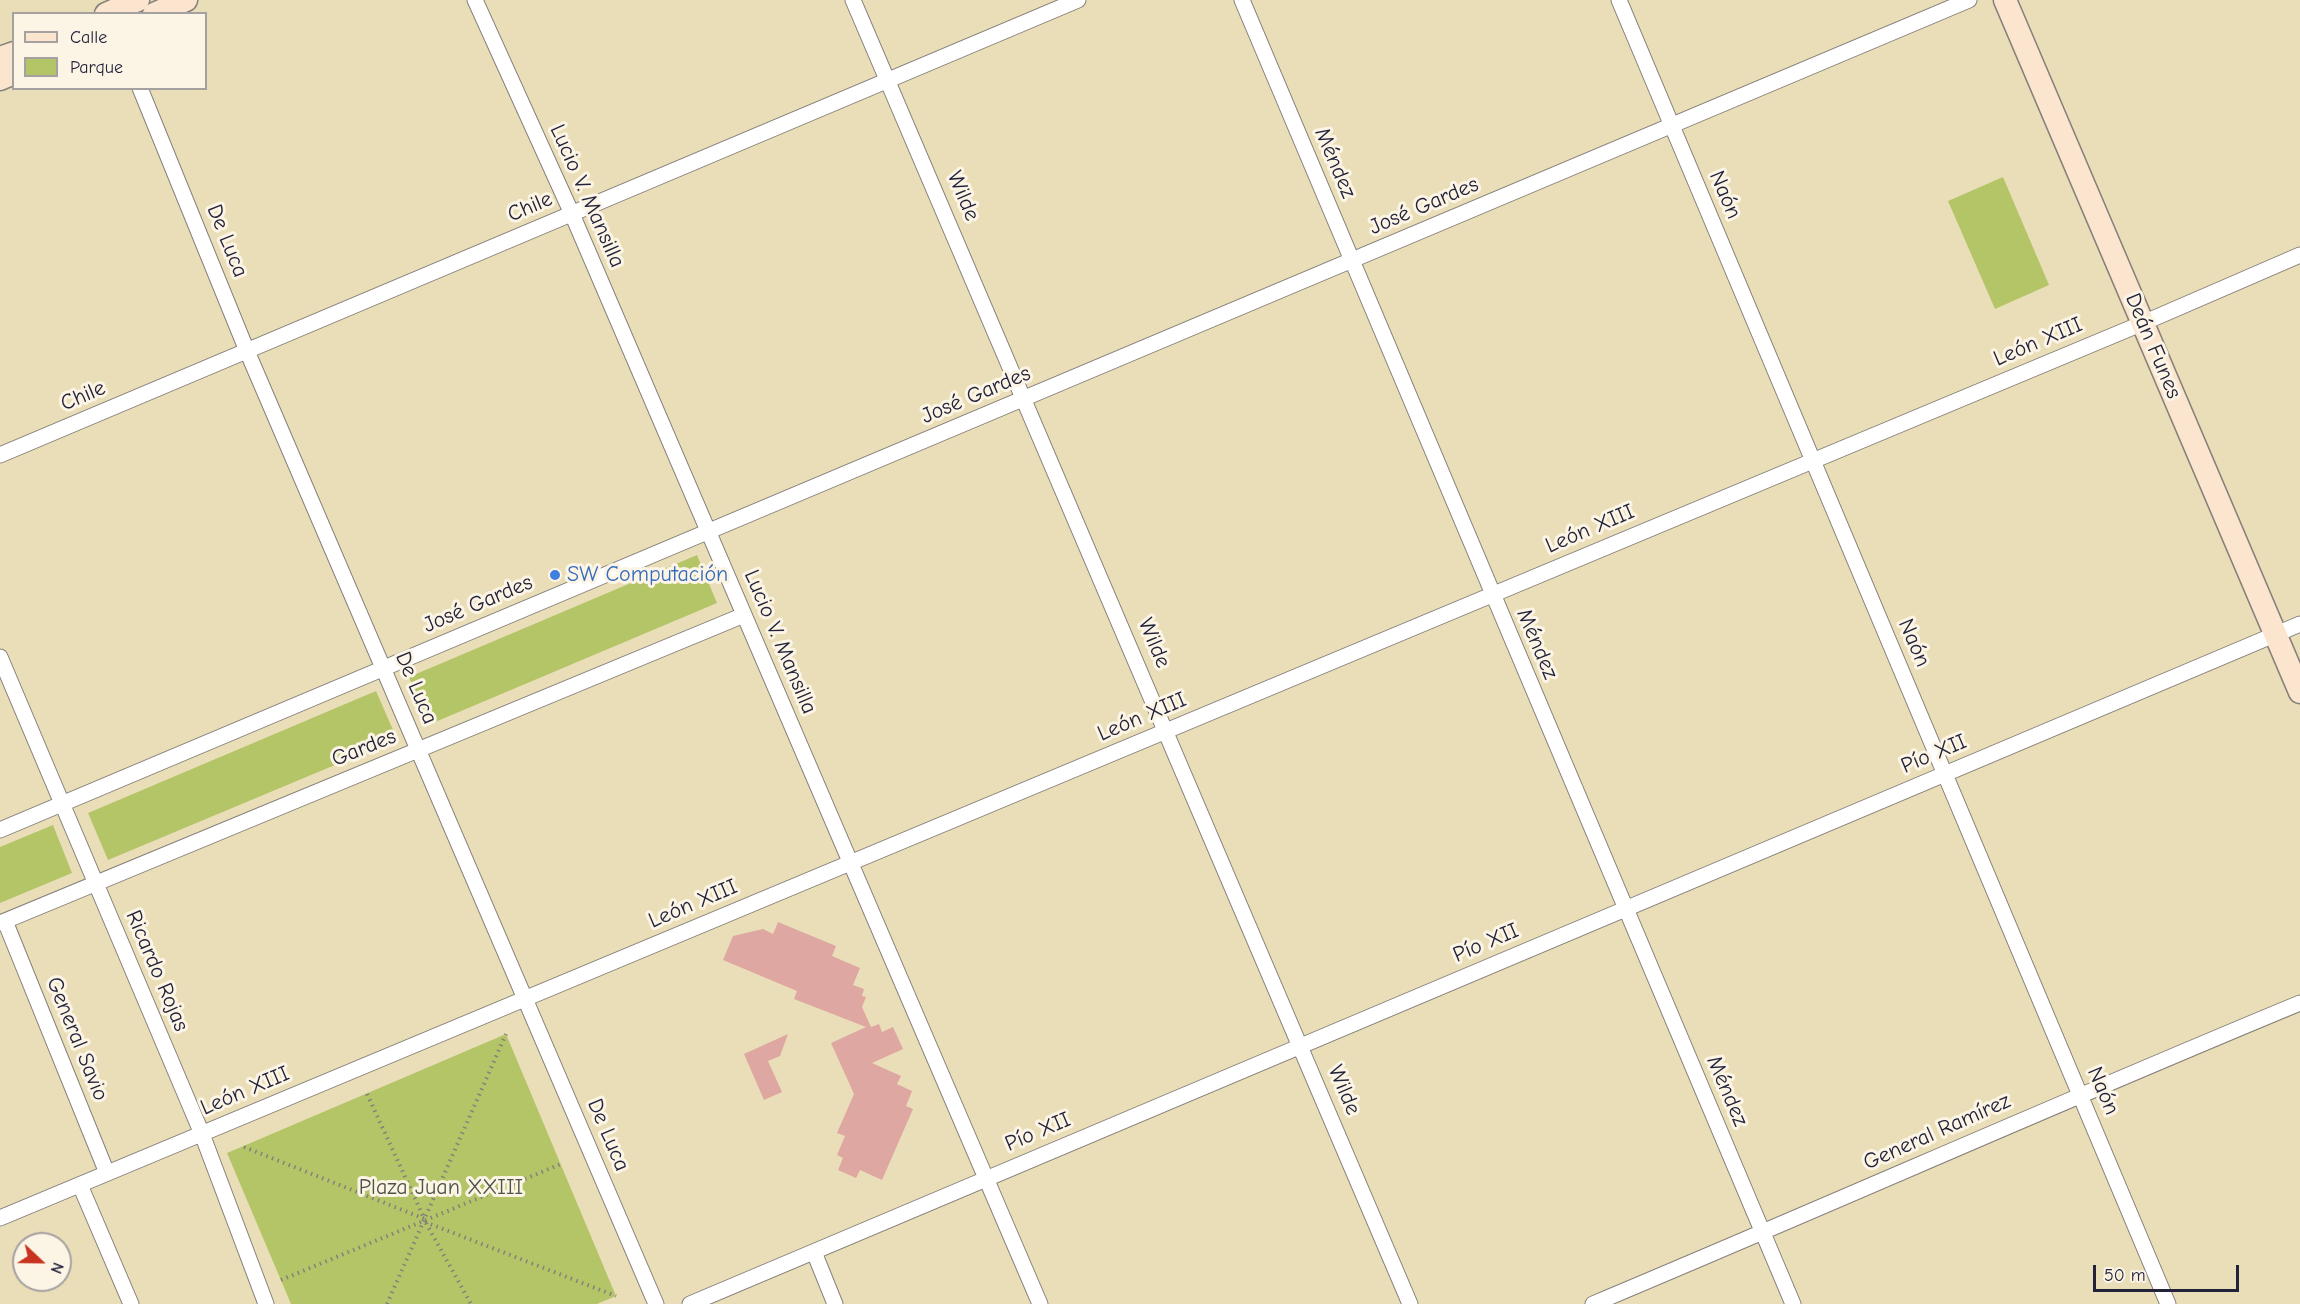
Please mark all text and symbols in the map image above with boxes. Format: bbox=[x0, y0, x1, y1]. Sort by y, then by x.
legend bbox=[12, 12, 207, 90]
text: Calle bbox=[70, 27, 107, 48]
text: Parque bbox=[70, 57, 123, 78]
street label: Lucio V. Mansilla bbox=[544, 120, 630, 272]
street label: Méndez bbox=[1308, 124, 1362, 202]
street label: Wilde bbox=[941, 167, 985, 225]
street label: Naón bbox=[1703, 167, 1747, 223]
street label: José Gardes bbox=[1365, 171, 1483, 241]
street label: Chile bbox=[504, 186, 556, 228]
street label: De Luca bbox=[200, 201, 254, 281]
street label: Deán Funes bbox=[2119, 289, 2187, 403]
street label: León XIII bbox=[1990, 312, 2086, 372]
street label: José Gardes bbox=[917, 360, 1035, 430]
street label: Chile bbox=[57, 375, 109, 417]
street label: León XIII bbox=[1542, 499, 1638, 559]
place label: SW Computación bbox=[567, 562, 728, 588]
street label: Lucio V. Mansilla bbox=[738, 566, 822, 718]
marker: SW Computación bbox=[548, 568, 562, 582]
street label: José Gardes bbox=[419, 569, 537, 639]
street label: Méndez bbox=[1510, 605, 1564, 683]
street label: Wilde bbox=[1132, 614, 1176, 672]
street label: Naón bbox=[1892, 615, 1936, 671]
street label: De Luca bbox=[389, 648, 443, 728]
street label: León XIII bbox=[1094, 687, 1190, 747]
street label: Gardes bbox=[328, 723, 400, 773]
street label: Pío XII bbox=[1897, 728, 1971, 780]
street label: León XIII bbox=[645, 874, 741, 934]
street label: Ricardo Rojas bbox=[120, 907, 194, 1035]
street label: Pío XII bbox=[1449, 917, 1523, 969]
street label: General Savio bbox=[40, 973, 114, 1105]
street label: Méndez bbox=[1700, 1052, 1754, 1130]
street label: León XIII bbox=[197, 1061, 293, 1121]
street label: Wilde bbox=[1322, 1061, 1366, 1119]
street label: Naón bbox=[2081, 1063, 2125, 1119]
street label: General Ramírez bbox=[1859, 1088, 2015, 1176]
street label: De Luca bbox=[581, 1095, 635, 1175]
street label: Pío XII bbox=[1001, 1106, 1075, 1158]
park label: Plaza Juan XXIII bbox=[359, 1175, 523, 1201]
north arrow bbox=[12, 1232, 72, 1292]
scale bar bbox=[2096, 1253, 2242, 1291]
text: N bbox=[47, 1260, 67, 1276]
text: 50 m bbox=[2104, 1265, 2146, 1286]

